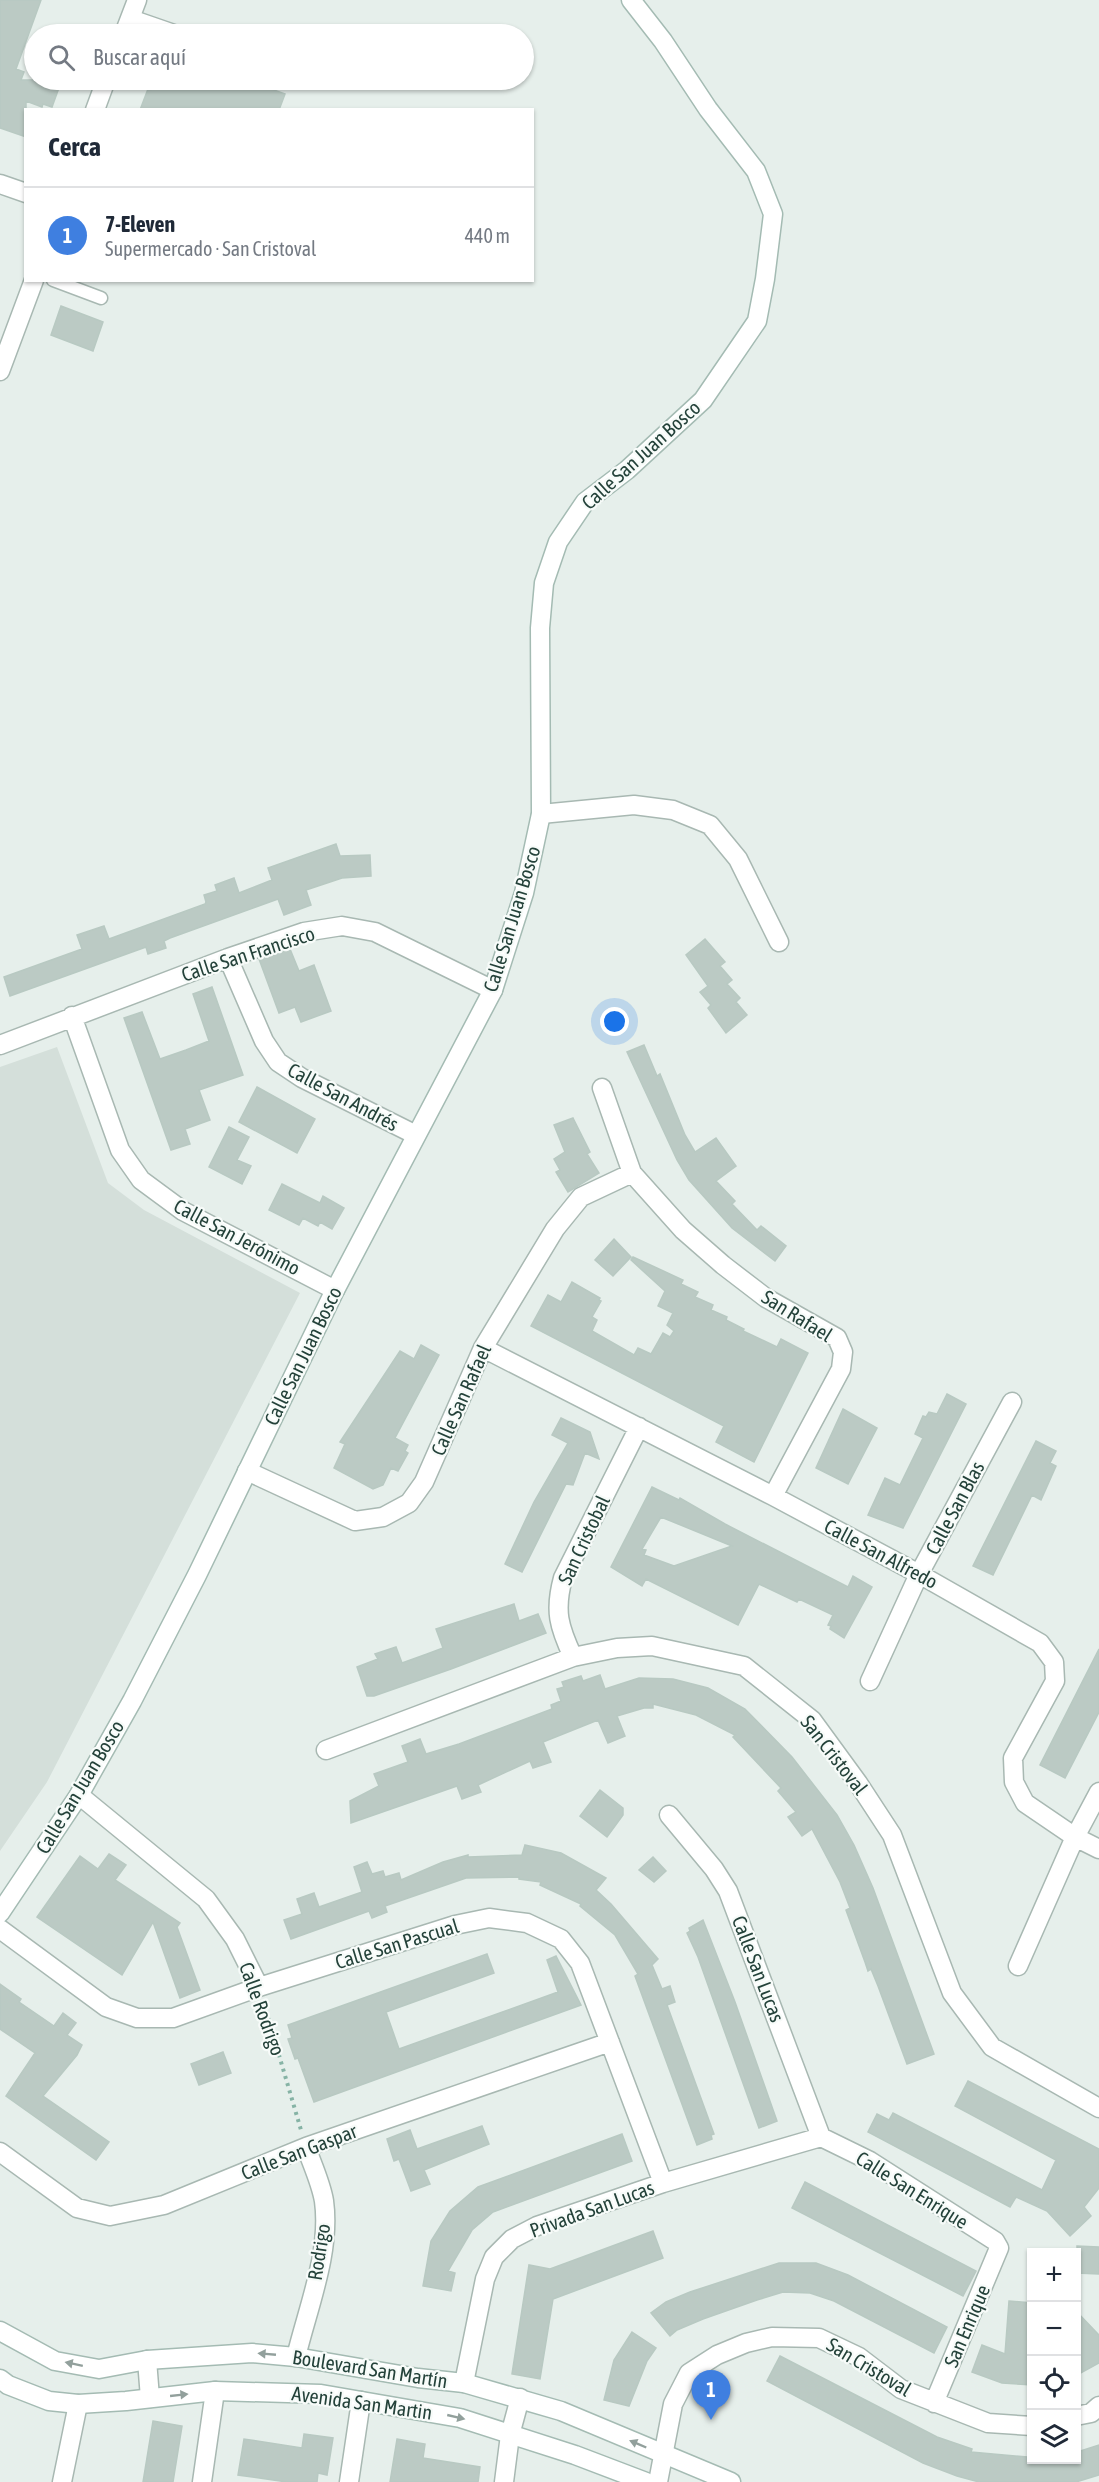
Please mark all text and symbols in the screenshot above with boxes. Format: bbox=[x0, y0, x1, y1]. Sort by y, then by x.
search box bbox=[24, 24, 534, 90]
icon: search bbox=[45, 41, 78, 74]
text: Buscar aquí bbox=[93, 44, 186, 70]
text: Cerca bbox=[48, 132, 101, 162]
text: 7-Eleven bbox=[105, 211, 175, 237]
text: 1 bbox=[63, 224, 72, 247]
text: 440 m bbox=[465, 224, 510, 247]
text: Supermercado · San Cristoval bbox=[105, 237, 316, 260]
street label: Calle San Juan Bosco bbox=[577, 395, 705, 514]
street label: Calle San Juan Bosco bbox=[478, 843, 545, 995]
street label: Calle San Francisco bbox=[178, 921, 317, 986]
your location bbox=[600, 1007, 629, 1036]
street label: Calle San Andrés bbox=[284, 1058, 402, 1135]
street label: Calle San Jerónimo bbox=[170, 1194, 304, 1279]
street label: Calle San Juan Bosco bbox=[259, 1283, 346, 1429]
street label: San Rafael bbox=[758, 1285, 837, 1347]
street label: Calle San Rafael bbox=[426, 1340, 496, 1459]
street label: Calle San Blas bbox=[921, 1457, 989, 1558]
street label: San Cristobal bbox=[553, 1491, 614, 1588]
street label: Calle San Alfredo bbox=[821, 1514, 942, 1593]
street label: San Cristoval bbox=[796, 1711, 873, 1799]
street label: Calle San Juan Bosco bbox=[31, 1716, 128, 1857]
street label: Calle San Lucas bbox=[728, 1912, 789, 2025]
street label: Calle San Pascual bbox=[332, 1914, 462, 1973]
street label: Calle Rodrigo bbox=[235, 1959, 290, 2059]
street label: Calle San Gaspar bbox=[238, 2118, 361, 2184]
street label: Calle San Enrique bbox=[852, 2146, 972, 2233]
street label: Privada San Lucas bbox=[527, 2175, 657, 2242]
street label: Rodrigo bbox=[303, 2222, 334, 2282]
map controls bbox=[1027, 2248, 1081, 2464]
button: + bbox=[1027, 2248, 1081, 2302]
street label: San Enrique bbox=[939, 2281, 994, 2370]
button: − bbox=[1027, 2302, 1081, 2356]
street label: San Cristoval bbox=[823, 2332, 916, 2401]
street label: Boulevard San Martín bbox=[291, 2345, 449, 2392]
one-way arrow bbox=[258, 2349, 277, 2359]
button: locate bbox=[1027, 2356, 1081, 2410]
one-way arrow bbox=[64, 2359, 83, 2368]
pin: 1 bbox=[692, 2370, 730, 2420]
street label: Avenida San Martin bbox=[290, 2381, 434, 2424]
one-way arrow bbox=[170, 2390, 189, 2399]
button: layers bbox=[1027, 2410, 1081, 2464]
one-way arrow bbox=[446, 2413, 465, 2423]
one-way arrow bbox=[629, 2439, 647, 2448]

